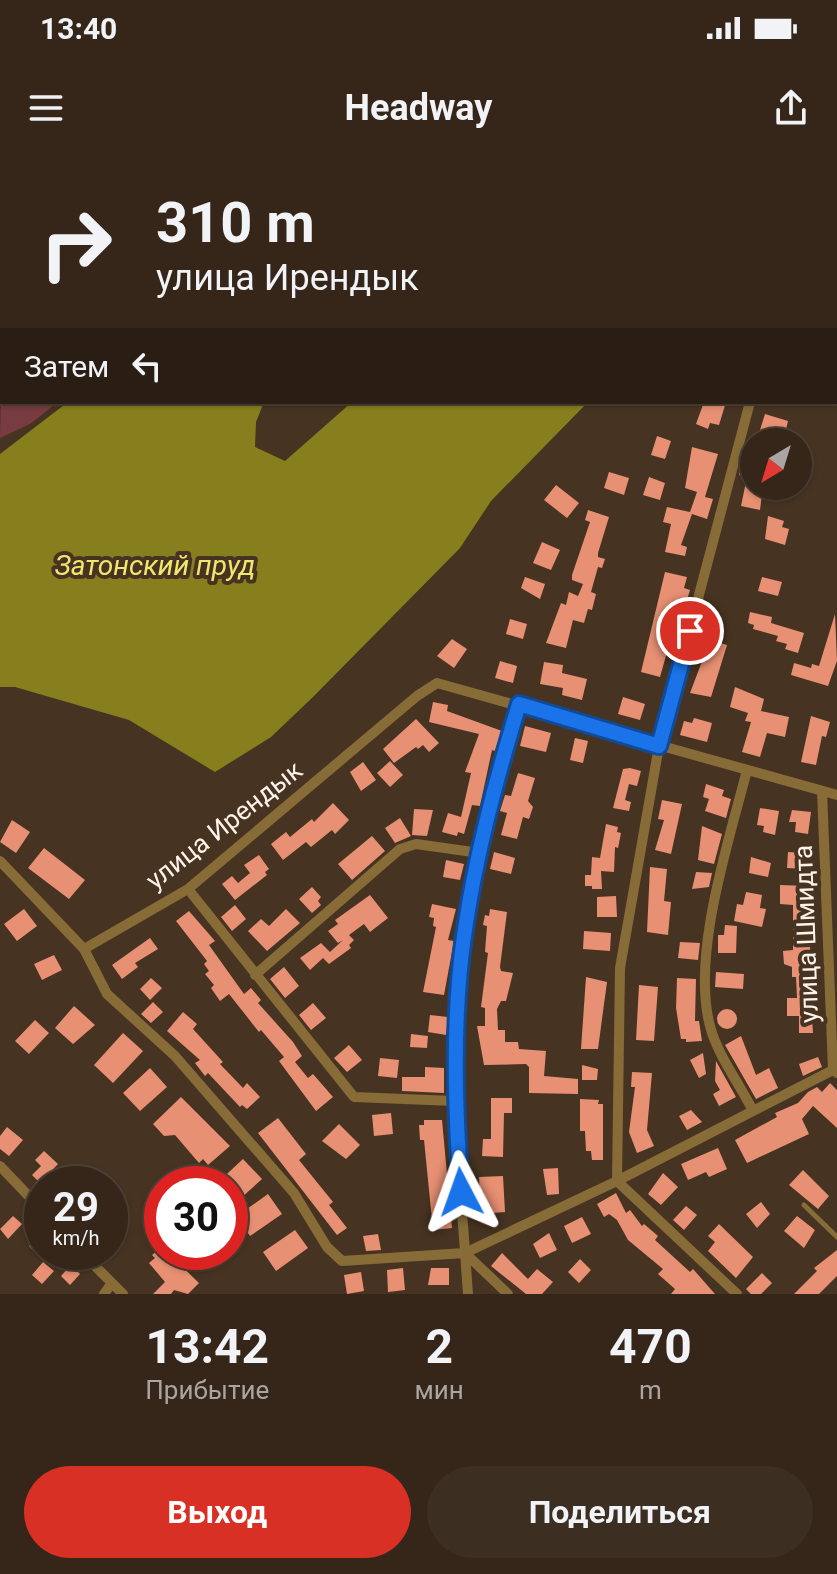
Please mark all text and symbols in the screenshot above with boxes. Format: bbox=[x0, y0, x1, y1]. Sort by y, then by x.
text: 13:40 bbox=[40, 11, 117, 46]
icon: menu bbox=[24, 86, 68, 130]
icon: share bbox=[769, 86, 813, 130]
text: Headway bbox=[345, 87, 492, 129]
text: 310 m bbox=[156, 190, 315, 256]
icon: right bbox=[24, 192, 128, 296]
text: улица Ирендык bbox=[156, 257, 419, 299]
icon: left bbox=[125, 344, 169, 388]
text: Затем bbox=[24, 349, 109, 384]
north arrow bbox=[740, 428, 812, 500]
map controls bbox=[740, 428, 812, 500]
water label: Затонский пруд bbox=[55, 549, 255, 582]
pin bbox=[656, 597, 724, 665]
icon: arrive bbox=[668, 609, 712, 653]
street label: улица Ирендык bbox=[140, 755, 308, 895]
street label: улица Шмидта bbox=[788, 844, 824, 1024]
position arrow bbox=[419, 1150, 503, 1234]
speed limit sign: 30 bbox=[144, 1166, 248, 1270]
text: 29 bbox=[53, 1184, 99, 1231]
text: km/h bbox=[53, 1226, 99, 1250]
text: 13:42 bbox=[145, 1318, 269, 1375]
text: 2 bbox=[425, 1318, 453, 1375]
text: 470 bbox=[609, 1318, 692, 1375]
text: Прибытие bbox=[145, 1375, 269, 1405]
text: мин bbox=[415, 1375, 464, 1405]
text: m bbox=[639, 1375, 662, 1405]
button: Выход bbox=[24, 1466, 411, 1558]
button: Поделиться bbox=[427, 1466, 813, 1558]

